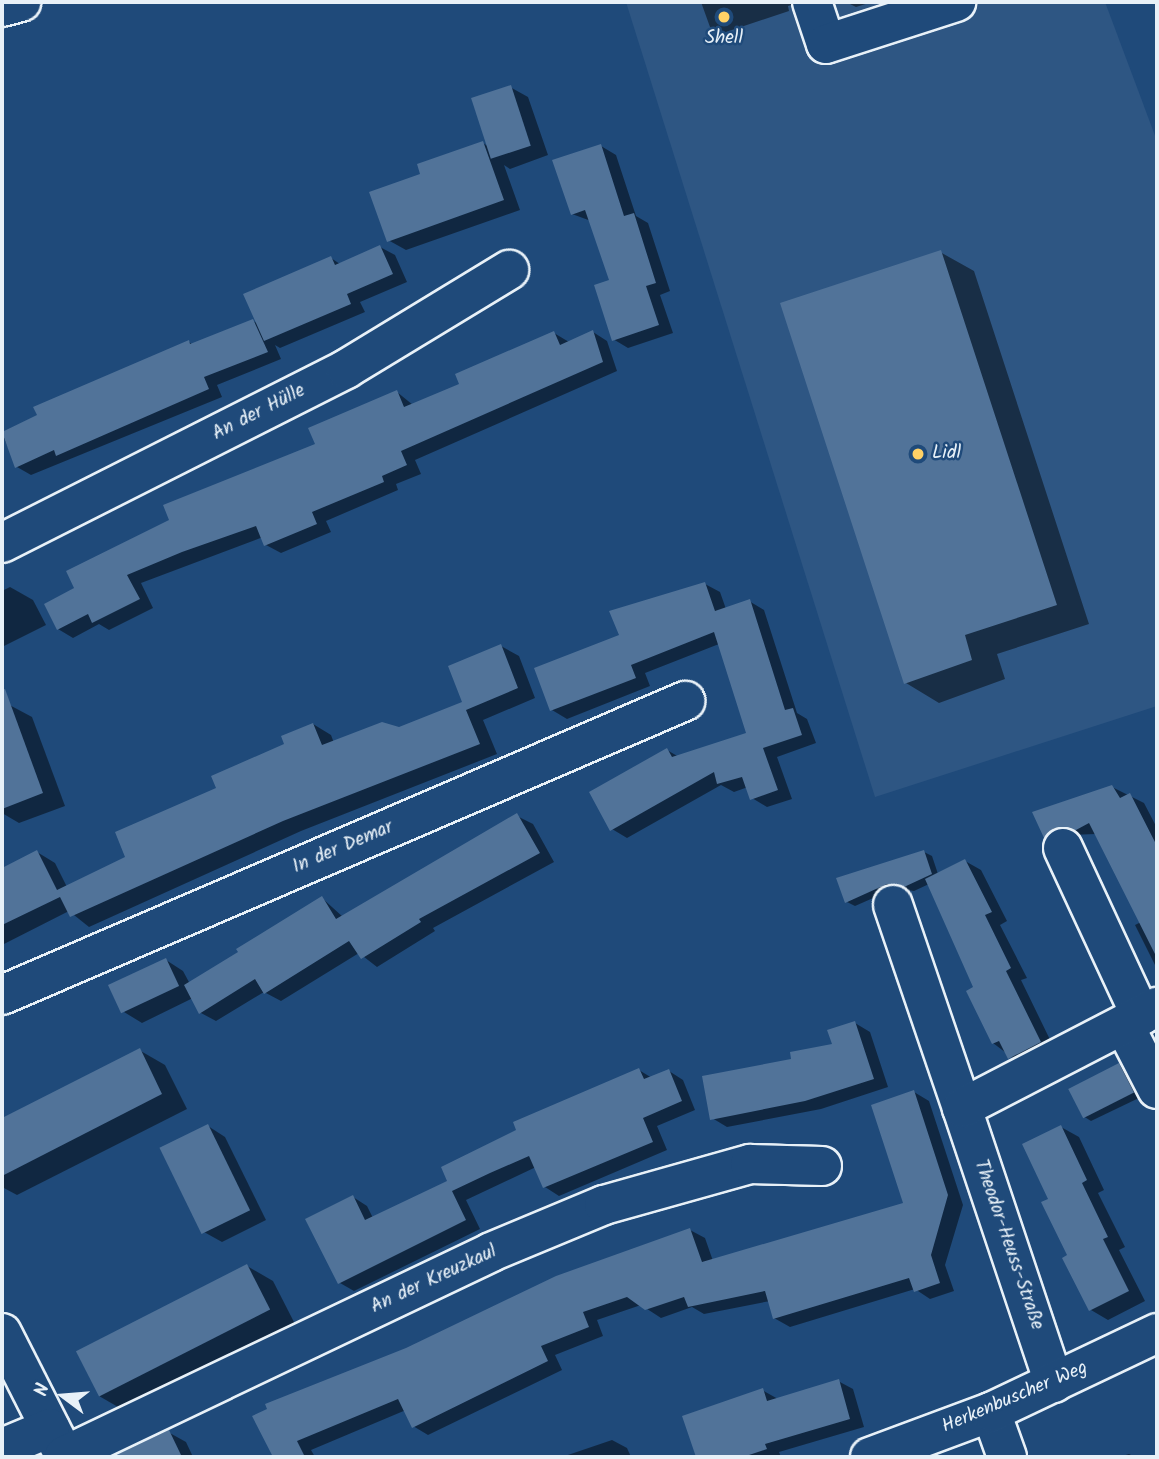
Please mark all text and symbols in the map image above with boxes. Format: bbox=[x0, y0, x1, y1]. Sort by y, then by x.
marker: Shell bbox=[716, 9, 732, 25]
place label: Shell bbox=[705, 28, 743, 50]
street label: An der Hülle bbox=[209, 380, 309, 446]
place label: Lidl bbox=[932, 443, 961, 465]
marker: Lidl bbox=[910, 446, 926, 462]
street label: In der Demar bbox=[289, 817, 397, 879]
street label: Theodor-Heuss-Straße bbox=[968, 1157, 1048, 1333]
street label: An der Kreuzkaul bbox=[367, 1241, 501, 1319]
street label: Herkenbuscher Weg bbox=[939, 1357, 1091, 1439]
north arrow bbox=[28, 1361, 98, 1431]
text: N bbox=[27, 1380, 59, 1400]

